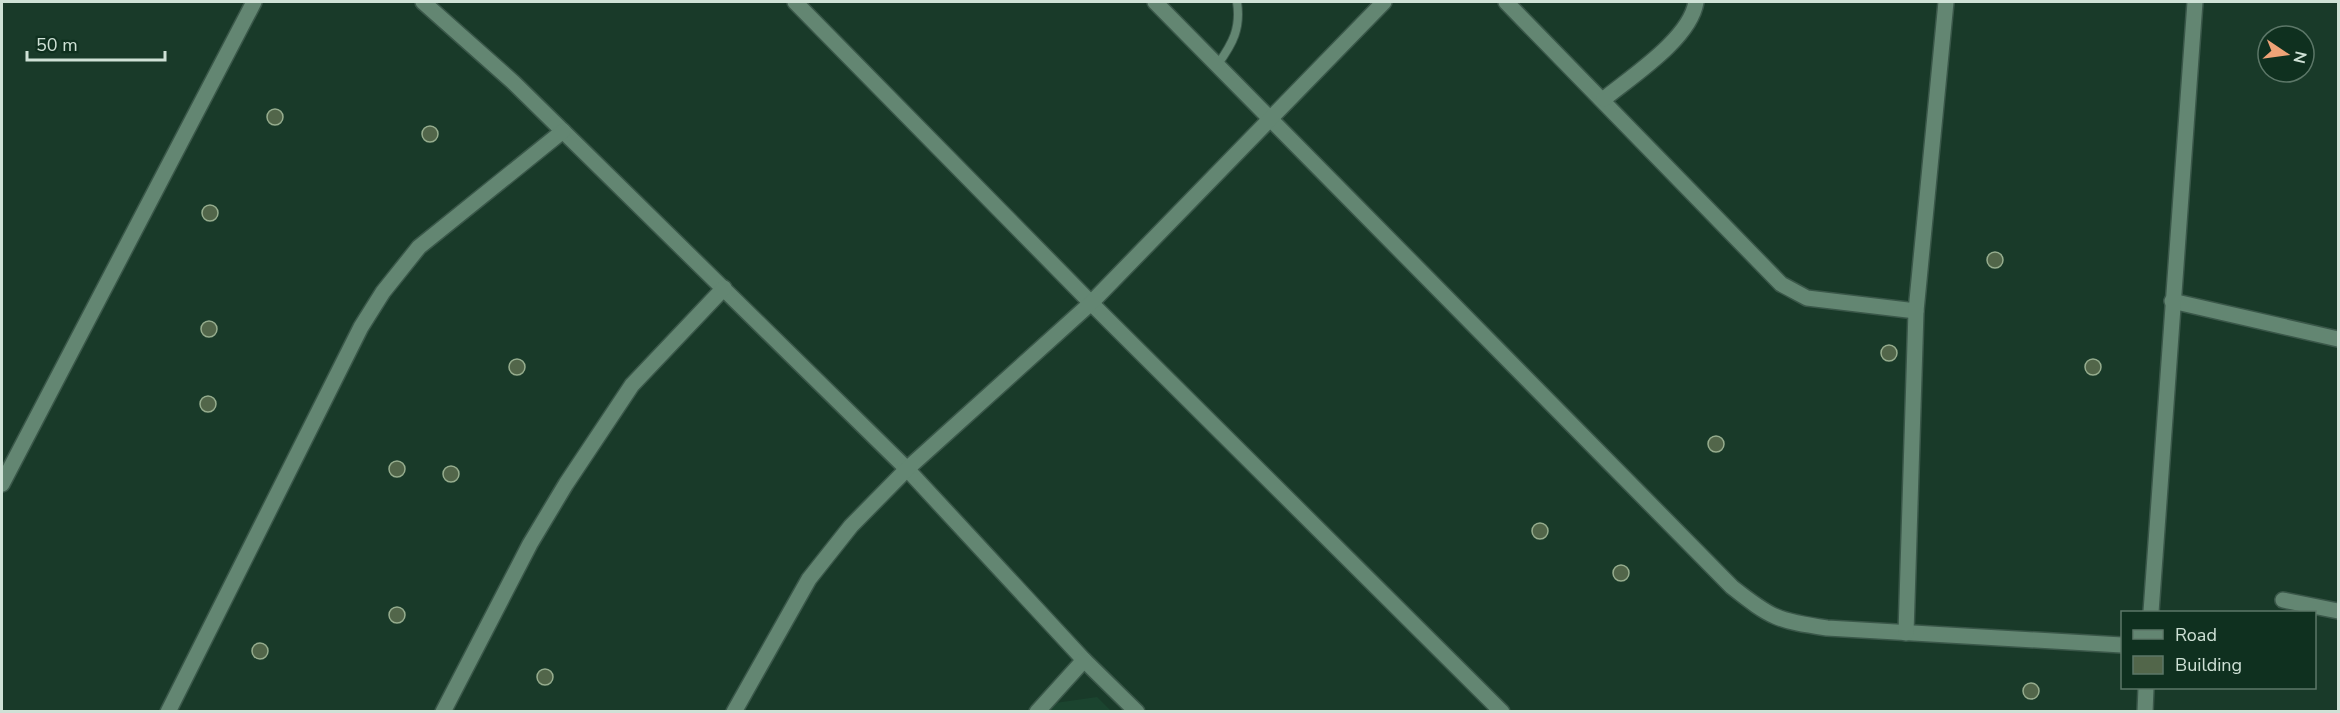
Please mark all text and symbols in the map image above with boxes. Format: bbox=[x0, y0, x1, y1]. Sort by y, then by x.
scale bar bbox=[27, 24, 165, 62]
north arrow bbox=[2256, 24, 2316, 84]
text: 50 m bbox=[36, 33, 78, 57]
text: N bbox=[2288, 49, 2312, 65]
legend bbox=[2121, 611, 2316, 689]
text: Road bbox=[2175, 623, 2217, 647]
text: Building bbox=[2175, 653, 2242, 677]

